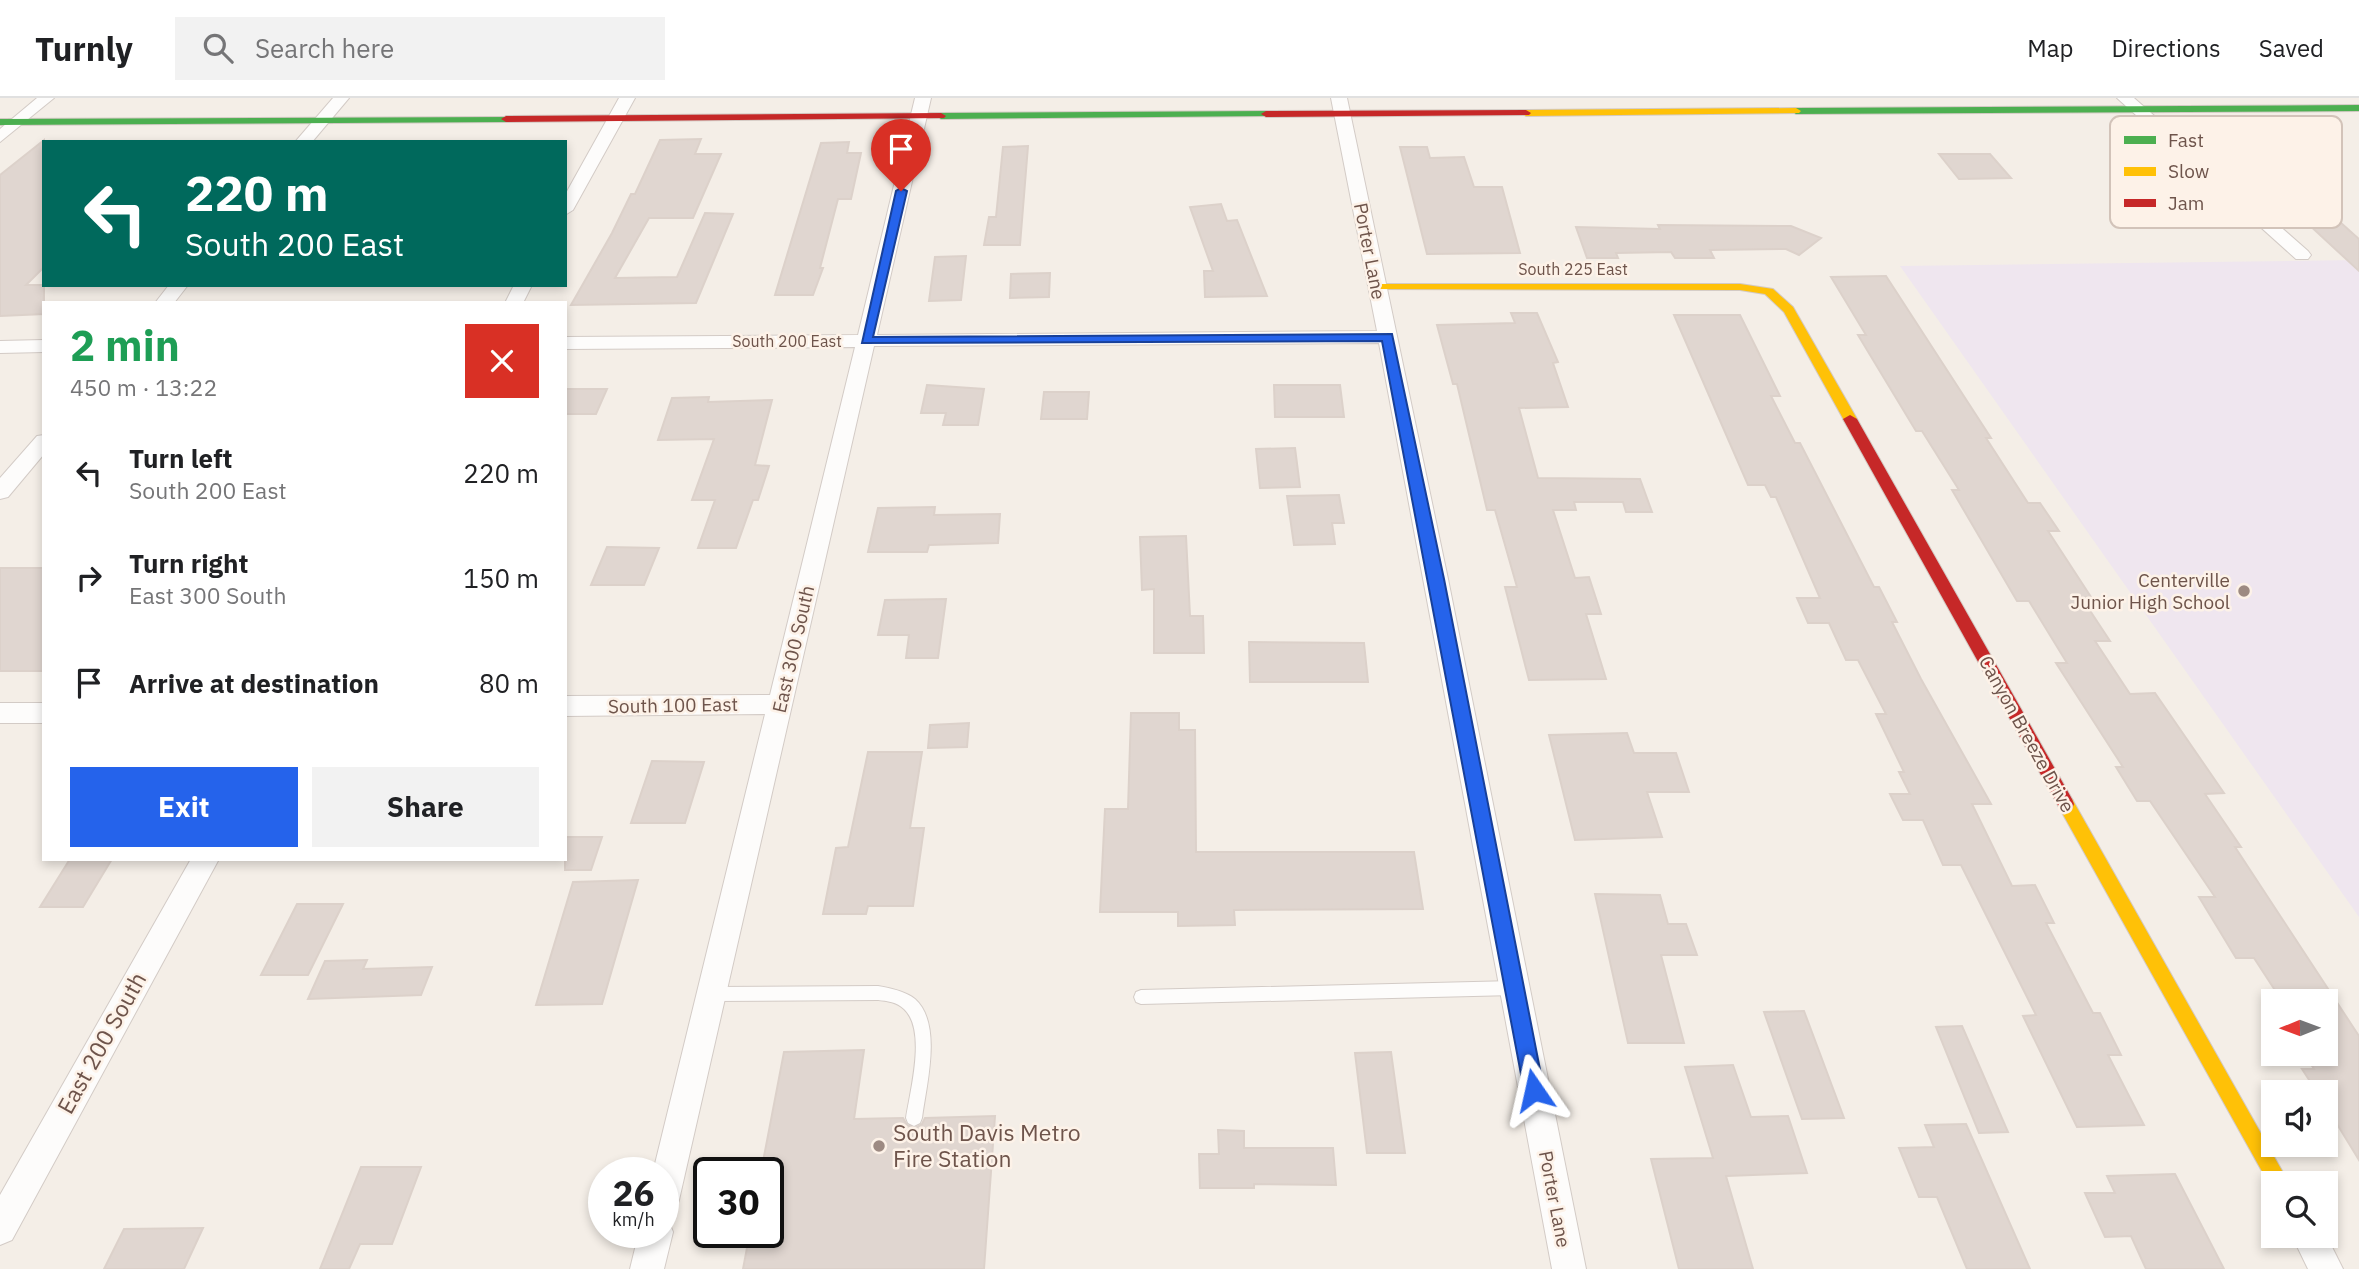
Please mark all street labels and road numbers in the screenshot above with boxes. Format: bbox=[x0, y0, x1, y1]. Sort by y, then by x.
street label: Porter Lane bbox=[1349, 201, 1391, 301]
street label: South 225 East bbox=[1518, 259, 1628, 279]
street label: South 200 East bbox=[732, 331, 842, 351]
street label: East 300 South bbox=[767, 583, 819, 715]
street label: Canyon Breeze Drive bbox=[1974, 651, 2080, 817]
street label: South 100 East bbox=[608, 692, 738, 718]
street label: East 200 South bbox=[50, 966, 152, 1119]
street label: Porter Lane bbox=[1534, 1149, 1576, 1249]

